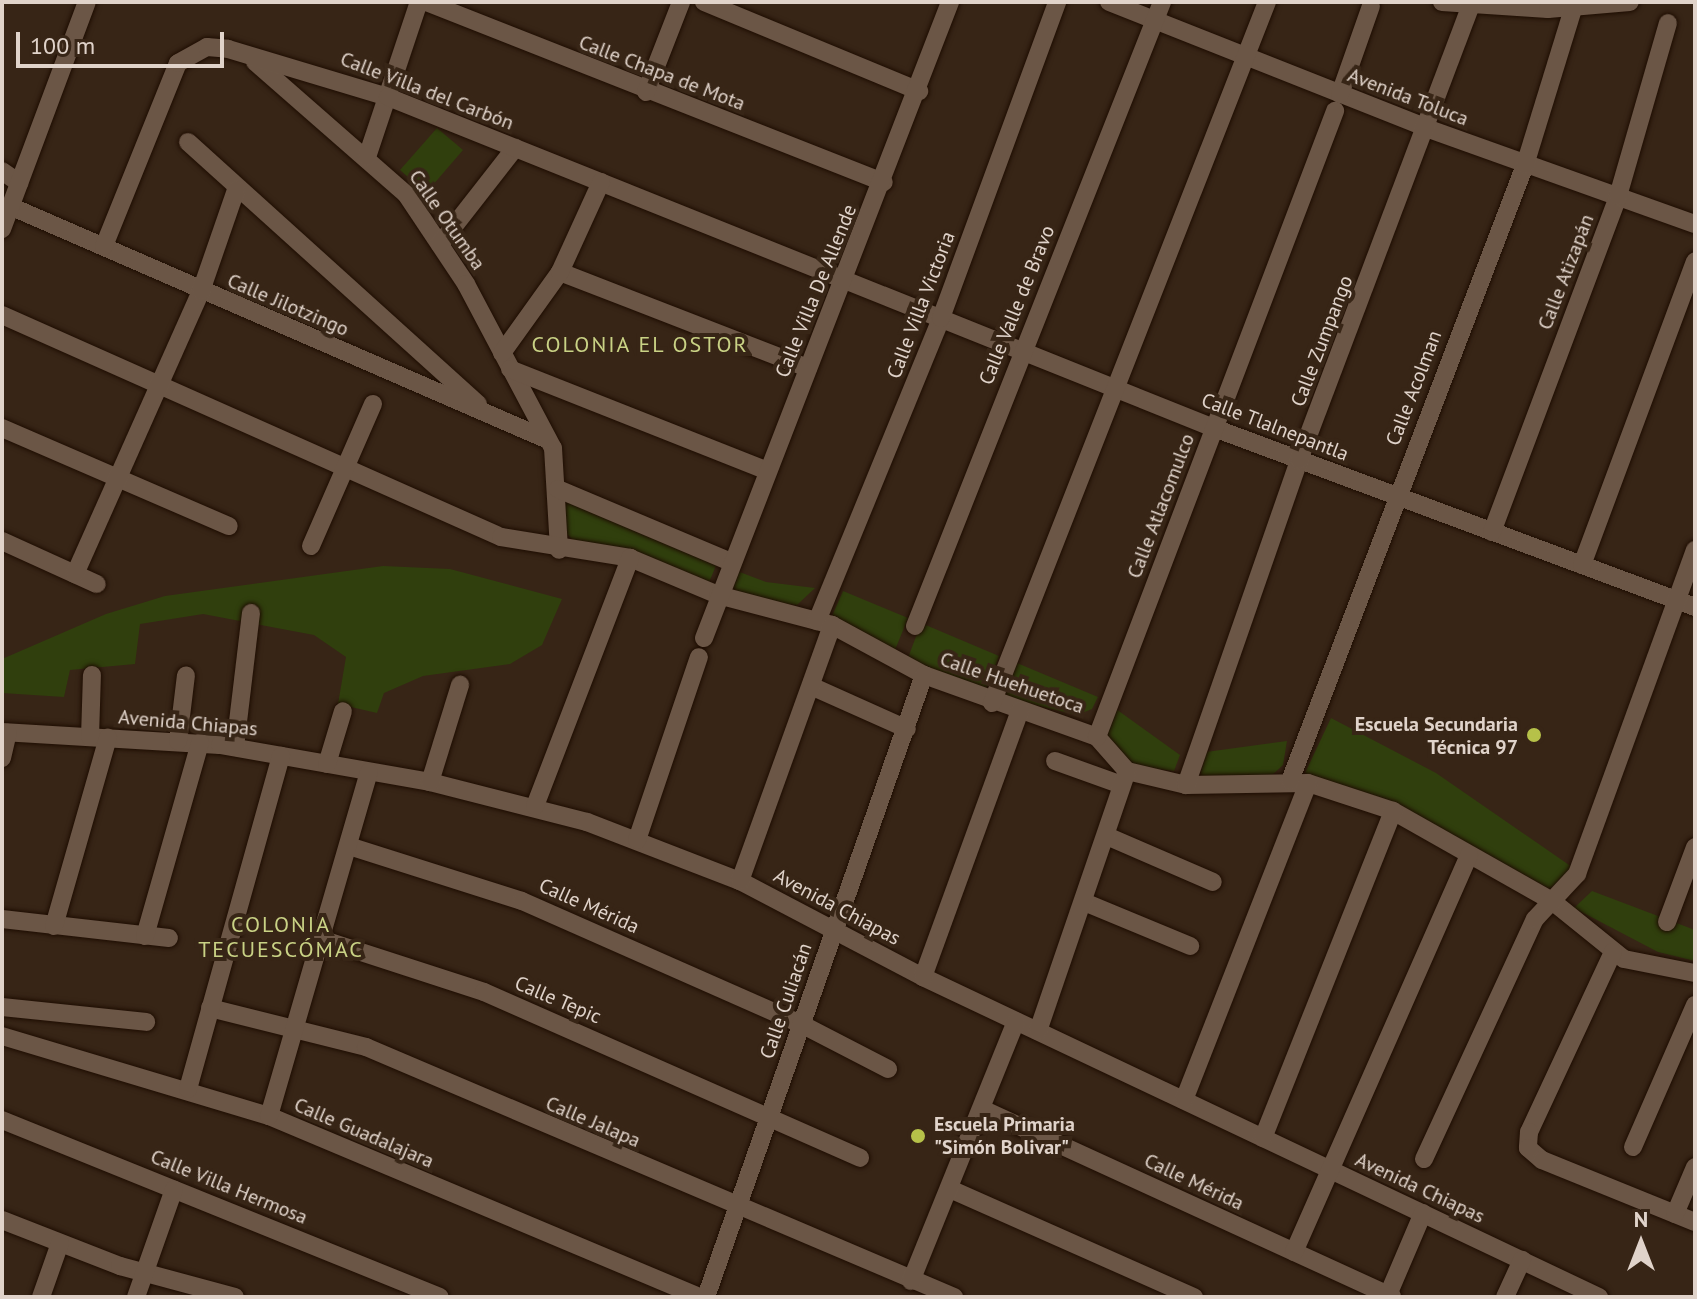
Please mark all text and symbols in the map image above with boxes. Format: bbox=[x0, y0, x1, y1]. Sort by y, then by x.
scale bar bbox=[20, 16, 228, 66]
text: 100 m bbox=[30, 30, 95, 61]
street label: Calle Chapa de Mota bbox=[576, 30, 748, 116]
street label: Calle Villa del Carbón bbox=[337, 47, 517, 135]
street label: Avenida Toluca bbox=[1344, 63, 1472, 131]
street label: Calle Otumba bbox=[404, 165, 490, 275]
street label: Calle Villa De Allende bbox=[770, 200, 862, 382]
street label: Calle Atizapán bbox=[1533, 211, 1599, 333]
street label: Calle Valle de Bravo bbox=[974, 221, 1060, 389]
street label: Calle Villa Victoria bbox=[882, 227, 960, 383]
street label: Calle Jilotzingo bbox=[224, 269, 352, 341]
street label: Calle Zumpango bbox=[1286, 272, 1358, 410]
street label: Calle Acolman bbox=[1381, 327, 1447, 449]
district label: COLONIA EL OSTOR bbox=[530, 332, 750, 358]
street label: Calle Tlalnepantla bbox=[1198, 388, 1352, 466]
street label: Calle Atlacomulco bbox=[1122, 430, 1200, 582]
street label: Calle Huehuetoca bbox=[937, 647, 1087, 719]
street label: Avenida Chiapas bbox=[117, 705, 259, 741]
place label: Escuela Secundaria Técnica 97 bbox=[1355, 712, 1518, 759]
marker: Escuela Secundaria Técnica 97 bbox=[1525, 726, 1543, 744]
street label: Avenida Chiapas bbox=[770, 864, 904, 950]
street label: Calle Mérida bbox=[535, 873, 643, 939]
district label: COLONIA TECUESCÓMAC bbox=[198, 911, 364, 962]
street label: Calle Culiacán bbox=[755, 940, 817, 1062]
street label: Calle Tepic bbox=[511, 971, 605, 1029]
street label: Calle Jalapa bbox=[542, 1091, 644, 1153]
street label: Calle Guadalajara bbox=[290, 1093, 438, 1173]
place label: Escuela Primaria "Simón Bolivar" bbox=[934, 1112, 1075, 1159]
marker: Escuela Primaria "Simón Bolivar" bbox=[909, 1127, 927, 1145]
street label: Calle Villa Hermosa bbox=[147, 1144, 311, 1230]
street label: Avenida Chiapas bbox=[1352, 1148, 1488, 1228]
street label: Calle Mérida bbox=[1140, 1149, 1248, 1215]
north arrow bbox=[1601, 1203, 1681, 1283]
text: N bbox=[1634, 1205, 1648, 1233]

